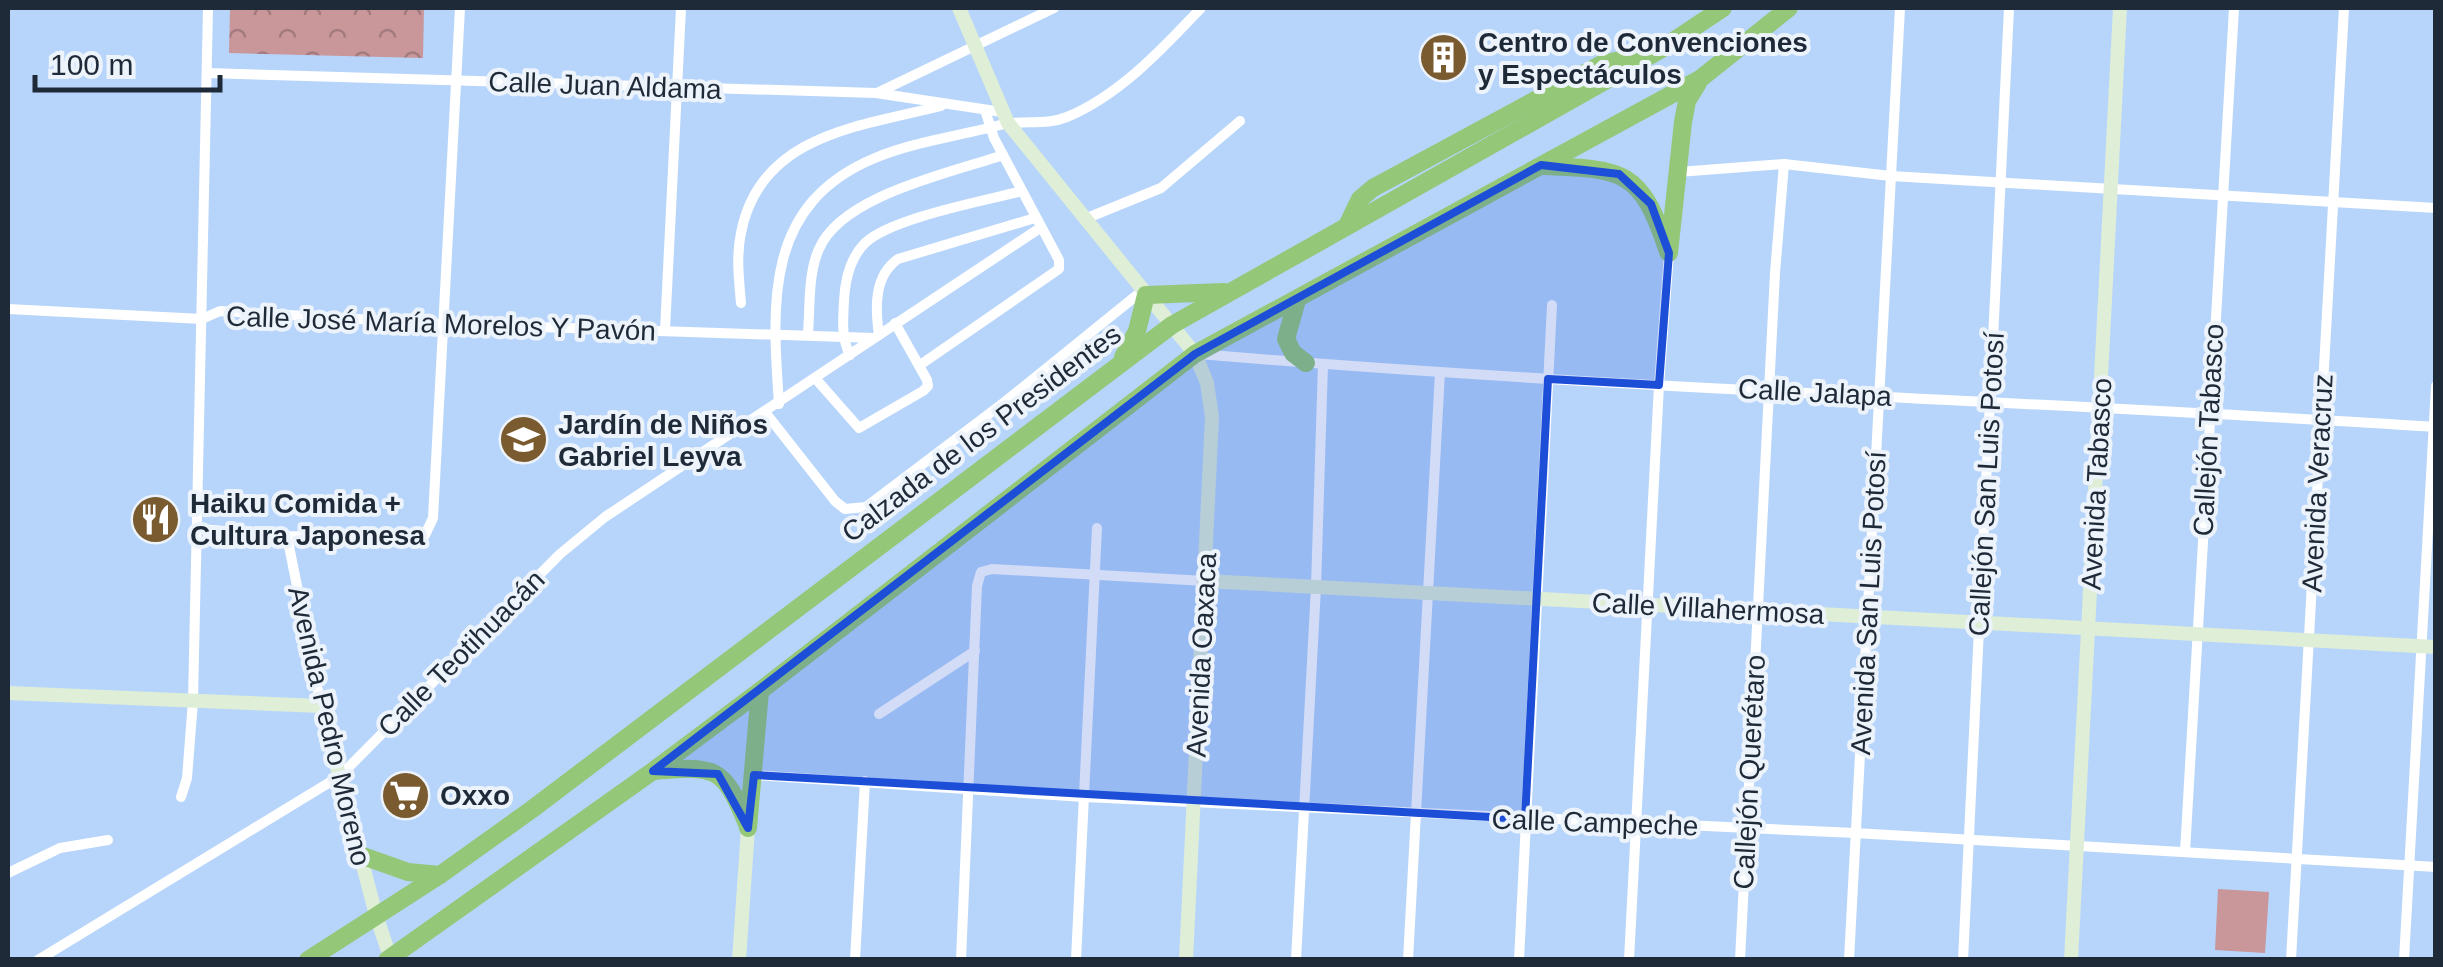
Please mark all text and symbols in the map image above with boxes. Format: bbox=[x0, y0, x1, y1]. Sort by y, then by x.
place label: Centro de Convenciones y Espectáculos bbox=[1478, 27, 1808, 90]
scale bar bbox=[35, 30, 220, 92]
building icon: Centro de Convenciones y Espectáculos bbox=[1417, 32, 1469, 84]
text: 100 m bbox=[50, 48, 133, 81]
street label: Calle Juan Aldama bbox=[488, 66, 723, 105]
street label: Calle José María Morelos Y Pavón bbox=[226, 301, 656, 346]
street label: Calzada de los Presidentes bbox=[836, 318, 1127, 548]
street label: Callejón Tabasco bbox=[2187, 323, 2230, 537]
street label: Callejón San Luis Potosí bbox=[1963, 331, 2010, 637]
street label: Calle Jalapa bbox=[1737, 373, 1893, 412]
street label: Avenida Veracruz bbox=[2296, 373, 2339, 593]
street label: Avenida Tabasco bbox=[2075, 377, 2118, 591]
place label: Jardín de Niños Gabriel Leyva bbox=[558, 409, 768, 472]
school or university icon: Jardín de Niños Gabriel Leyva bbox=[497, 414, 549, 466]
street label: Avenida San Luis Potosí bbox=[1845, 450, 1892, 756]
place label: Haiku Comida + Cultura Japonesa bbox=[190, 488, 425, 551]
restaurant icon: Haiku Comida + Cultura Japonesa bbox=[129, 493, 181, 545]
street label: Avenida Oaxaca bbox=[1181, 551, 1222, 758]
street label: Calle Teotihuacán bbox=[372, 564, 551, 743]
street label: Avenida Pedro Moreno bbox=[282, 583, 377, 869]
street label: Calle Villahermosa bbox=[1591, 587, 1826, 630]
street label: Callejón Querétaro bbox=[1728, 654, 1771, 890]
supermarket icon: Oxxo bbox=[379, 769, 431, 821]
place label: Oxxo bbox=[440, 780, 510, 811]
street label: Calle Campeche bbox=[1491, 803, 1699, 842]

